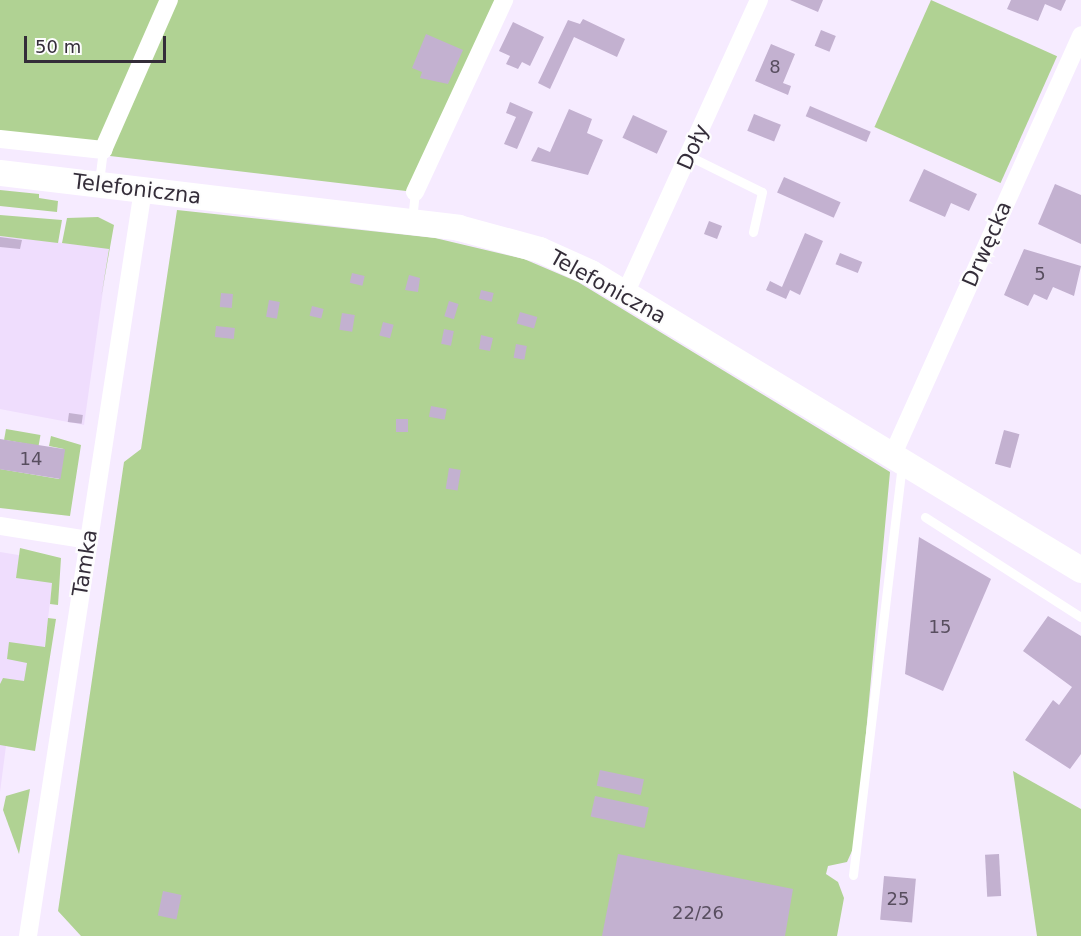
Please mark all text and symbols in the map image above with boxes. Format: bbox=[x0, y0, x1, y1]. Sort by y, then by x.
scale bar bbox=[27, 24, 170, 62]
text: 50 m bbox=[35, 36, 81, 57]
house number: 8 bbox=[769, 56, 781, 78]
street label: Doły bbox=[672, 120, 714, 174]
street label: Telefoniczna bbox=[71, 169, 203, 209]
street label: Drwęcka bbox=[957, 197, 1017, 291]
street label: Telefoniczna bbox=[545, 245, 671, 329]
house number: 5 bbox=[1034, 263, 1046, 285]
house number: 14 bbox=[20, 448, 42, 470]
street label: Tamka bbox=[67, 528, 103, 598]
house number: 15 bbox=[929, 616, 951, 638]
house number: 25 bbox=[887, 888, 909, 910]
house number: 22/26 bbox=[672, 902, 724, 924]

